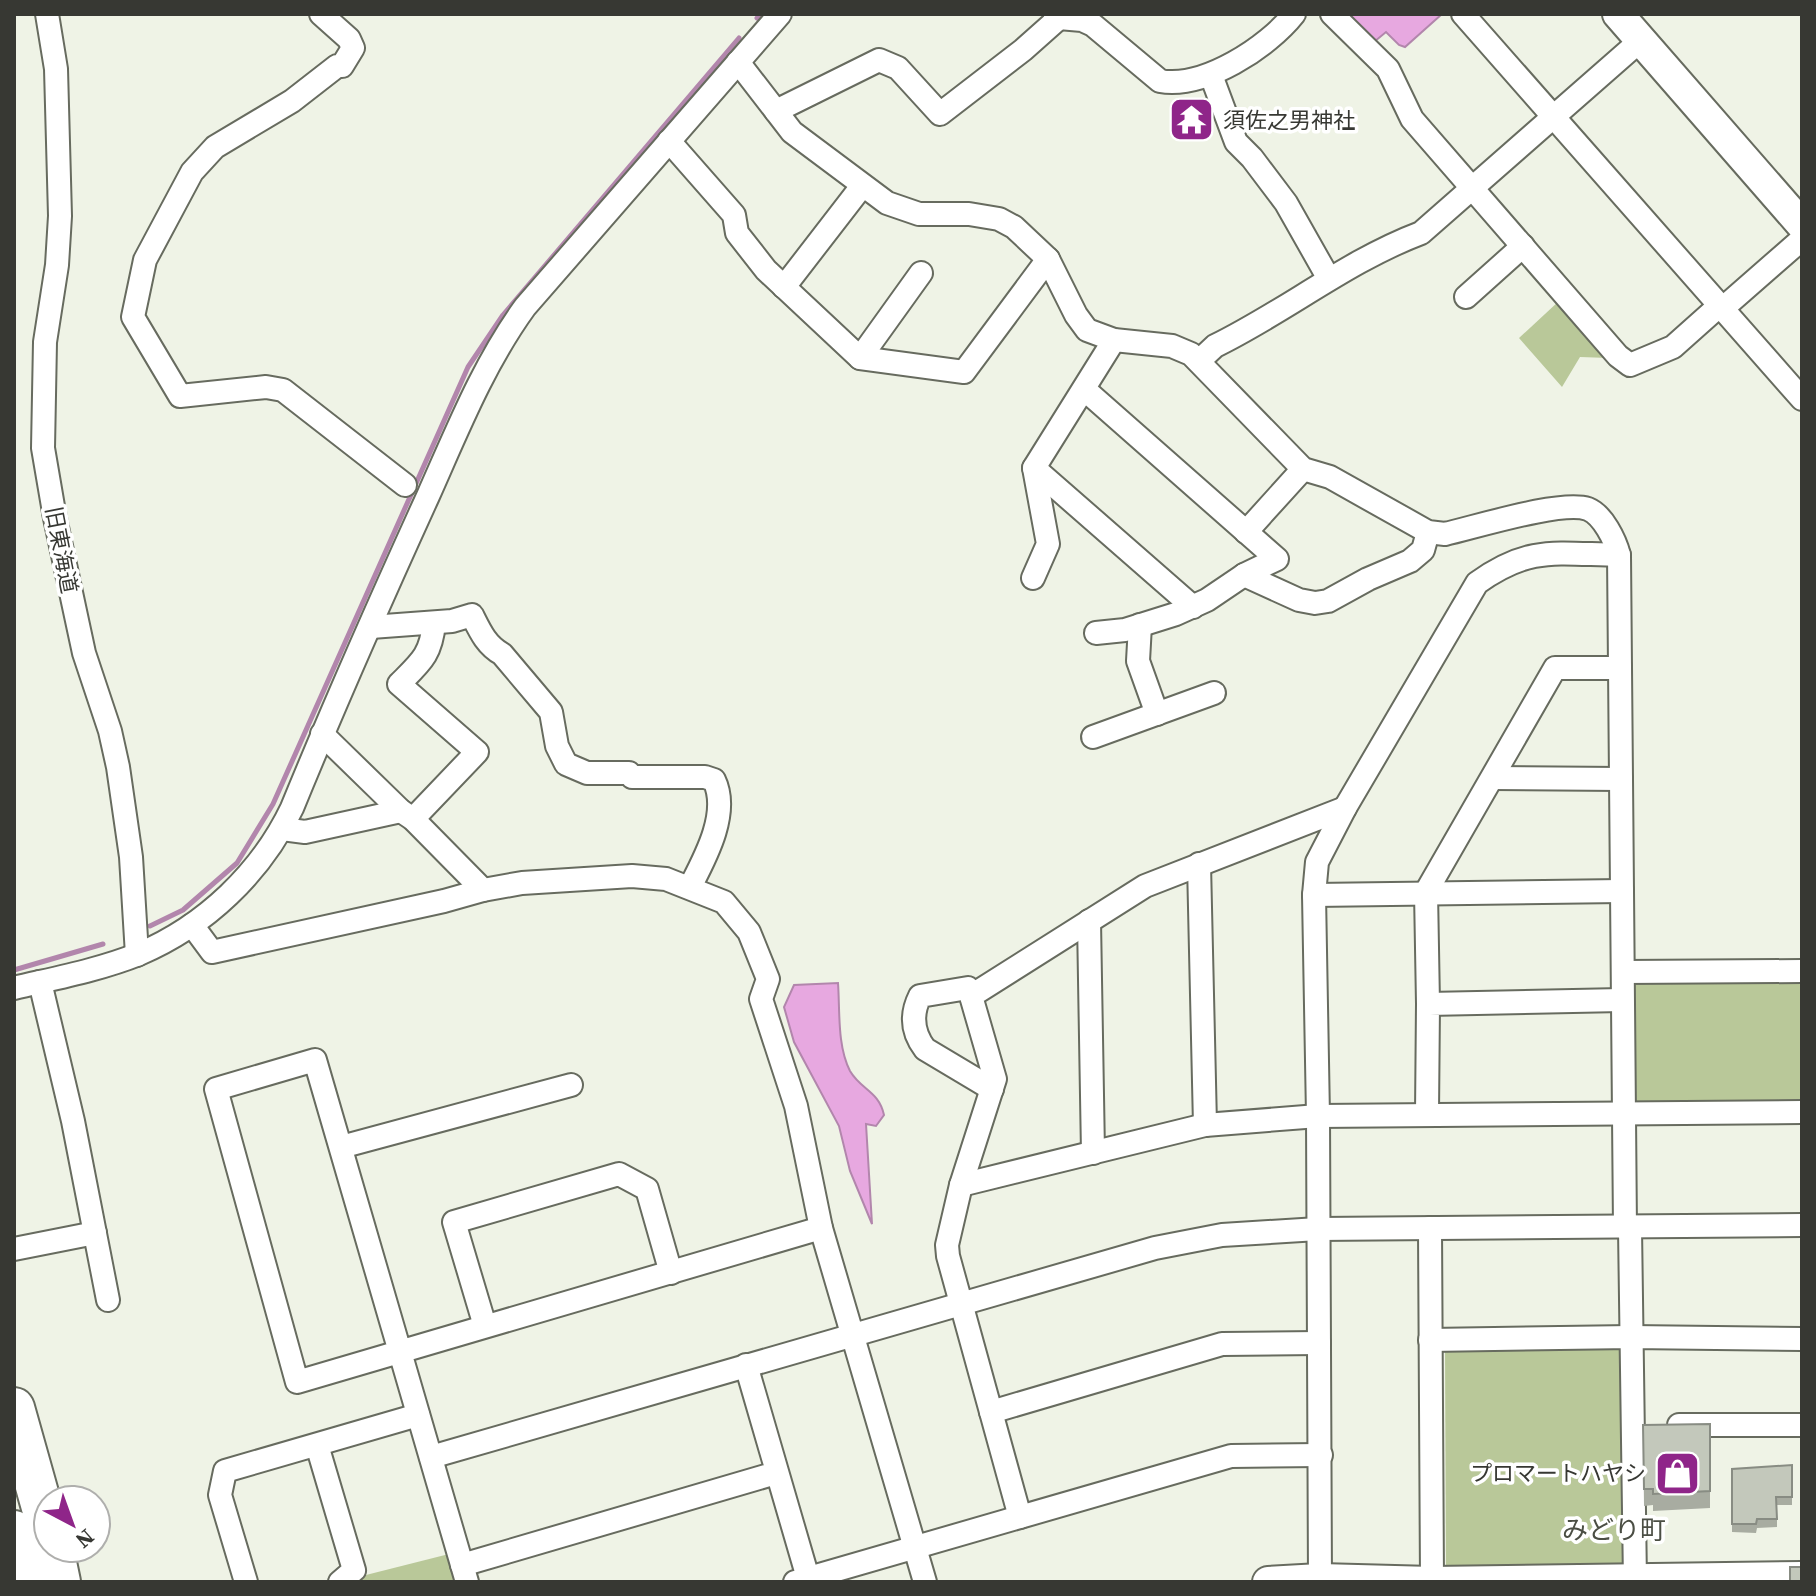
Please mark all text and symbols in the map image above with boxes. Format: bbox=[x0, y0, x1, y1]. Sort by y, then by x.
temple icon: 須佐之男神社 bbox=[1168, 96, 1216, 144]
place label: 須佐之男神社 bbox=[1223, 105, 1355, 135]
street label: 旧東海道 bbox=[39, 504, 85, 596]
shop icon: プロマートハヤシ bbox=[1653, 1449, 1701, 1497]
place label: プロマートハヤシ bbox=[1470, 1458, 1646, 1488]
north arrow bbox=[32, 1484, 112, 1564]
district label: みどり町 bbox=[1562, 1512, 1666, 1548]
text: N bbox=[69, 1523, 101, 1556]

